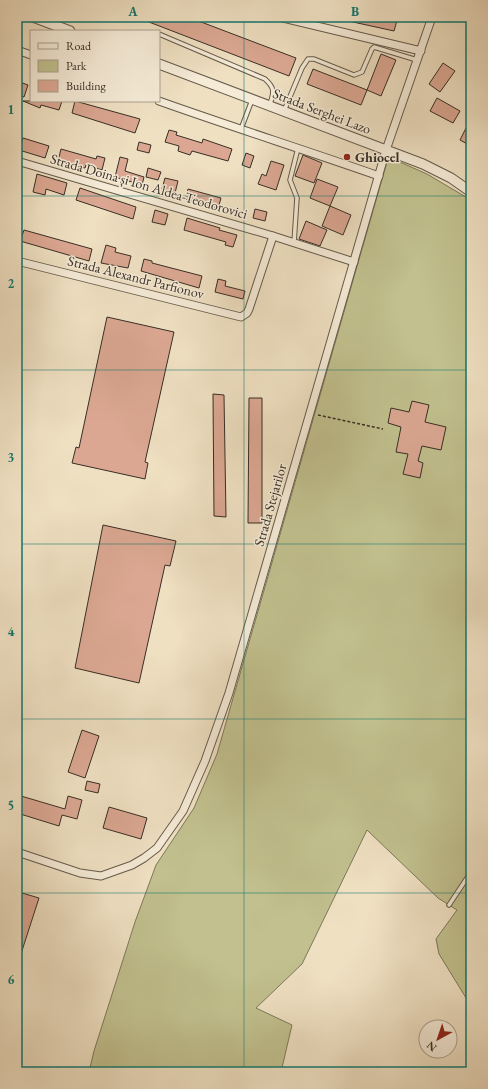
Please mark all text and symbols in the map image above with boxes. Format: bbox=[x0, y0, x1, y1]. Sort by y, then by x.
text: A bbox=[127, 3, 138, 20]
text: B bbox=[351, 3, 359, 20]
legend bbox=[30, 30, 160, 102]
text: Road bbox=[66, 38, 92, 54]
text: Park bbox=[66, 58, 87, 74]
text: Building bbox=[66, 78, 107, 94]
street label: Strada Serghei Lazo bbox=[270, 84, 374, 138]
text: 1 bbox=[8, 101, 15, 118]
place label: Ghiocel bbox=[355, 148, 400, 166]
street label: Strada Doina și Ion Aldea-Teodorovici bbox=[48, 149, 250, 223]
marker: Ghiocel bbox=[342, 152, 352, 162]
street label: Strada Alexandr Parfionov bbox=[66, 251, 207, 303]
text: 2 bbox=[8, 275, 15, 292]
text: 3 bbox=[8, 449, 15, 466]
street label: Strada Stejarilor bbox=[250, 461, 290, 548]
text: 4 bbox=[8, 623, 15, 640]
text: 5 bbox=[8, 797, 14, 814]
text: 6 bbox=[8, 971, 15, 988]
north arrow bbox=[418, 1019, 458, 1059]
text: N bbox=[424, 1038, 439, 1055]

